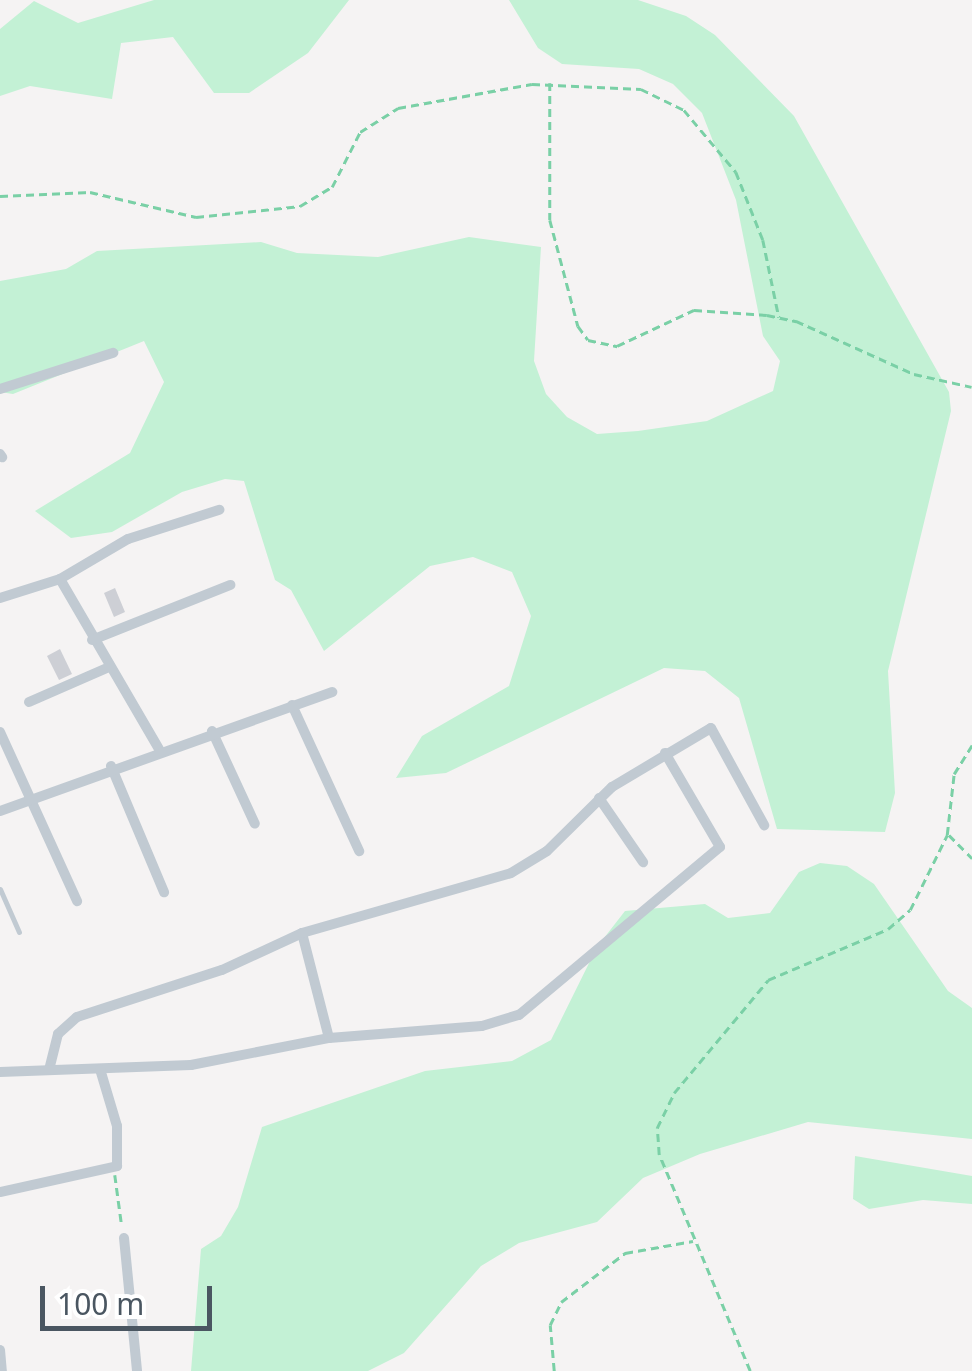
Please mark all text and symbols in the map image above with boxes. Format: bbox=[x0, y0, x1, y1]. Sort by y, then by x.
scale bar bbox=[45, 1266, 218, 1328]
text: 100 m bbox=[57, 1283, 144, 1324]

